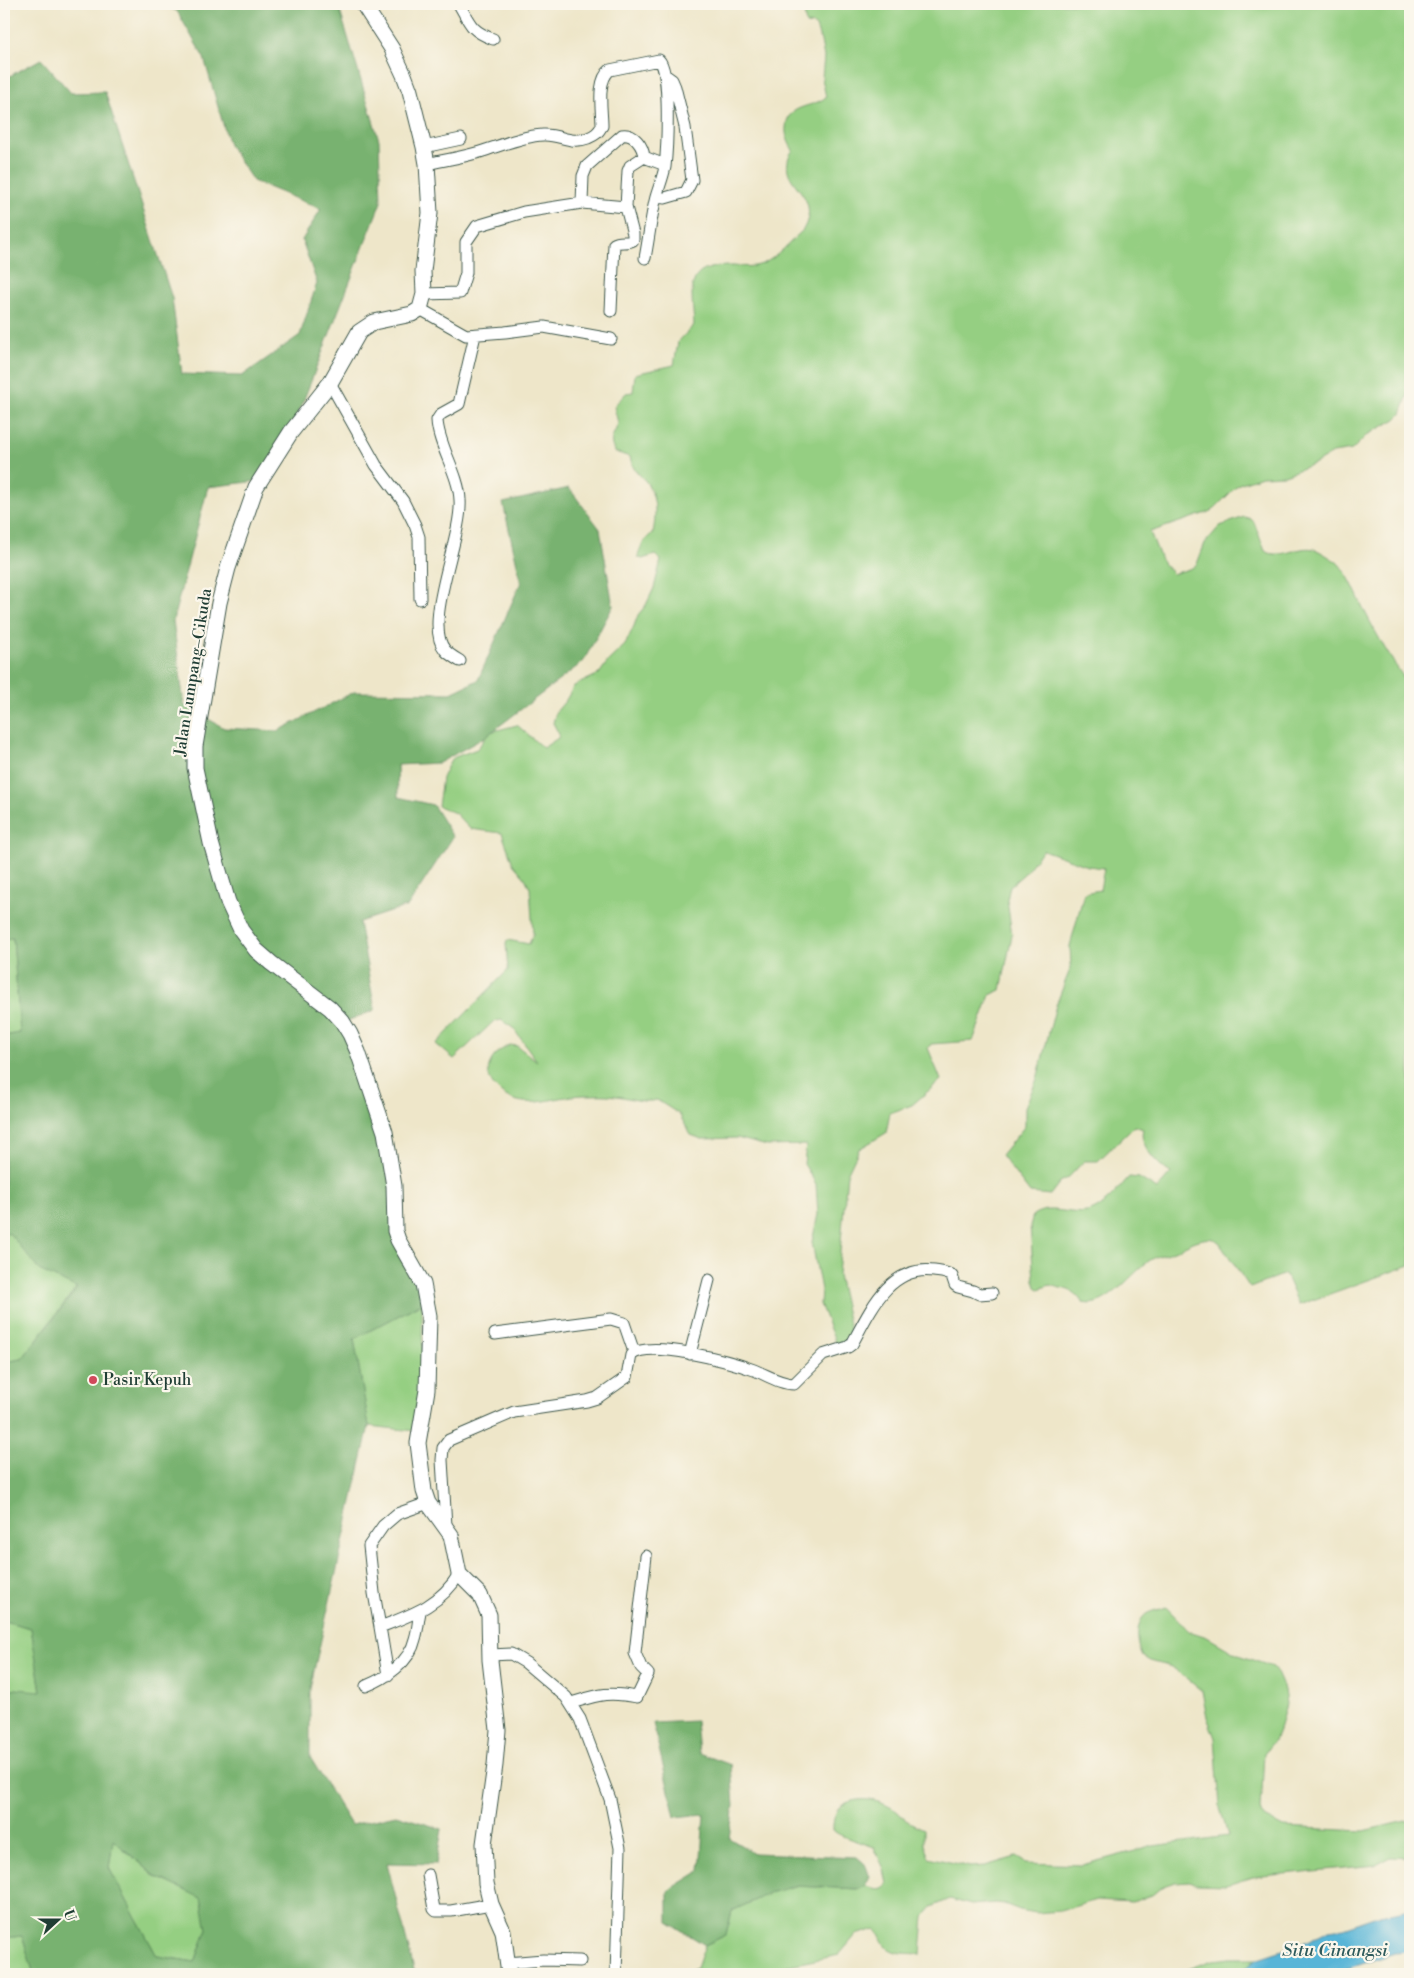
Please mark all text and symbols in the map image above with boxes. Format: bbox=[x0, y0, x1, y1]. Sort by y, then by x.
street label: Jalan Lumpang–Cikuda bbox=[170, 586, 216, 758]
place label: Pasir Kepuh bbox=[103, 1370, 192, 1390]
marker: Pasir Kepuh bbox=[87, 1374, 99, 1386]
north arrow bbox=[32, 1896, 82, 1946]
text: U bbox=[59, 1907, 80, 1924]
water label: Situ Cinangsi bbox=[1282, 1939, 1388, 1962]

